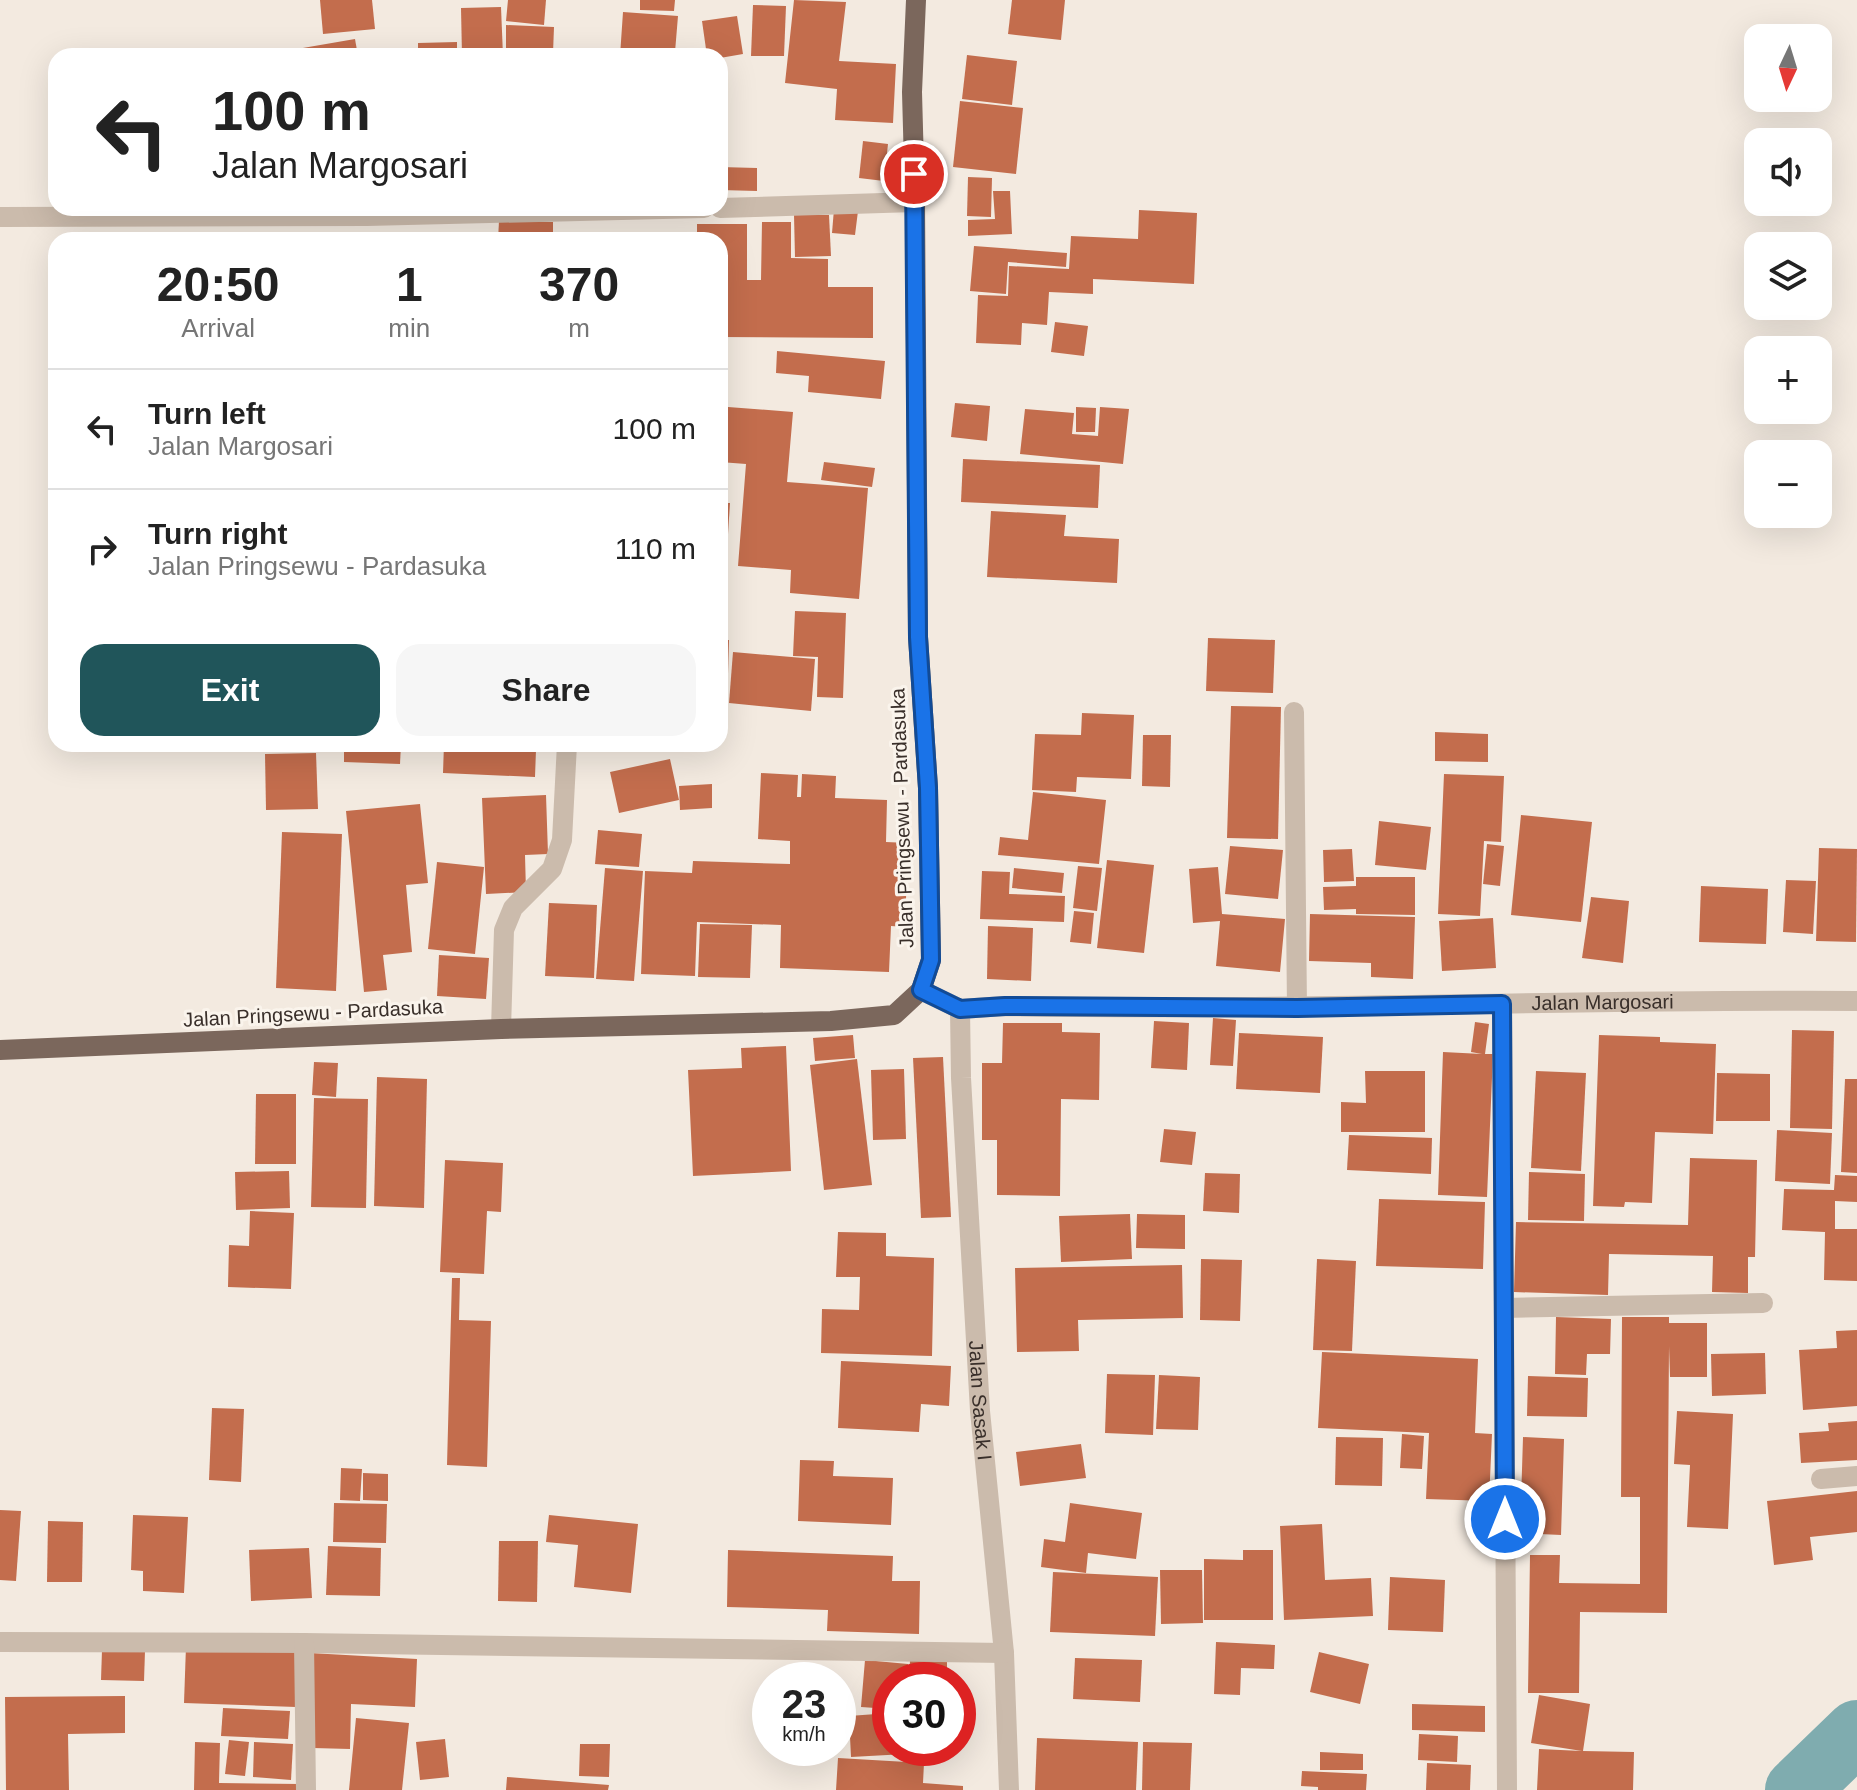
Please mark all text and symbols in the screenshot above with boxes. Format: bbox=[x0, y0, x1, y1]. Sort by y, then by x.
north arrow bbox=[1744, 24, 1832, 112]
map controls bbox=[1744, 24, 1832, 528]
text: 100 m bbox=[212, 79, 371, 142]
icon: left bbox=[80, 80, 184, 184]
button: sound bbox=[1744, 128, 1832, 216]
pin bbox=[880, 140, 948, 208]
text: Jalan Margosari bbox=[212, 145, 468, 186]
icon: arrive bbox=[892, 152, 936, 196]
button: layers bbox=[1744, 232, 1832, 320]
text: 20:50 bbox=[157, 258, 280, 311]
text: 1 bbox=[396, 258, 423, 311]
text: 370 bbox=[539, 258, 619, 311]
text: Arrival bbox=[181, 313, 255, 343]
text: min bbox=[388, 313, 430, 343]
text: m bbox=[568, 313, 590, 343]
button: + bbox=[1744, 336, 1832, 424]
text: Turn left bbox=[148, 397, 266, 430]
icon: left bbox=[80, 407, 124, 451]
text: 100 m bbox=[613, 412, 696, 445]
text: Jalan Margosari bbox=[148, 431, 333, 461]
button: − bbox=[1744, 440, 1832, 528]
text: Turn right bbox=[148, 517, 287, 550]
icon: right bbox=[80, 527, 124, 571]
text: 110 m bbox=[615, 532, 696, 565]
text: Jalan Pringsewu - Pardasuka bbox=[148, 551, 486, 581]
button: Exit bbox=[80, 644, 380, 736]
button: Share bbox=[396, 644, 696, 736]
street label: Jalan Pringsewu - Pardasuka bbox=[886, 687, 918, 948]
street label: Jalan Margosari bbox=[1531, 990, 1674, 1014]
street label: Jalan Pringsewu - Pardasuka bbox=[183, 995, 444, 1031]
street label: Jalan Sasak I bbox=[965, 1340, 996, 1461]
position arrow bbox=[1463, 1477, 1547, 1561]
speed limit sign: 30 bbox=[872, 1662, 976, 1766]
text: 23 bbox=[782, 1682, 826, 1726]
text: km/h bbox=[782, 1723, 826, 1745]

